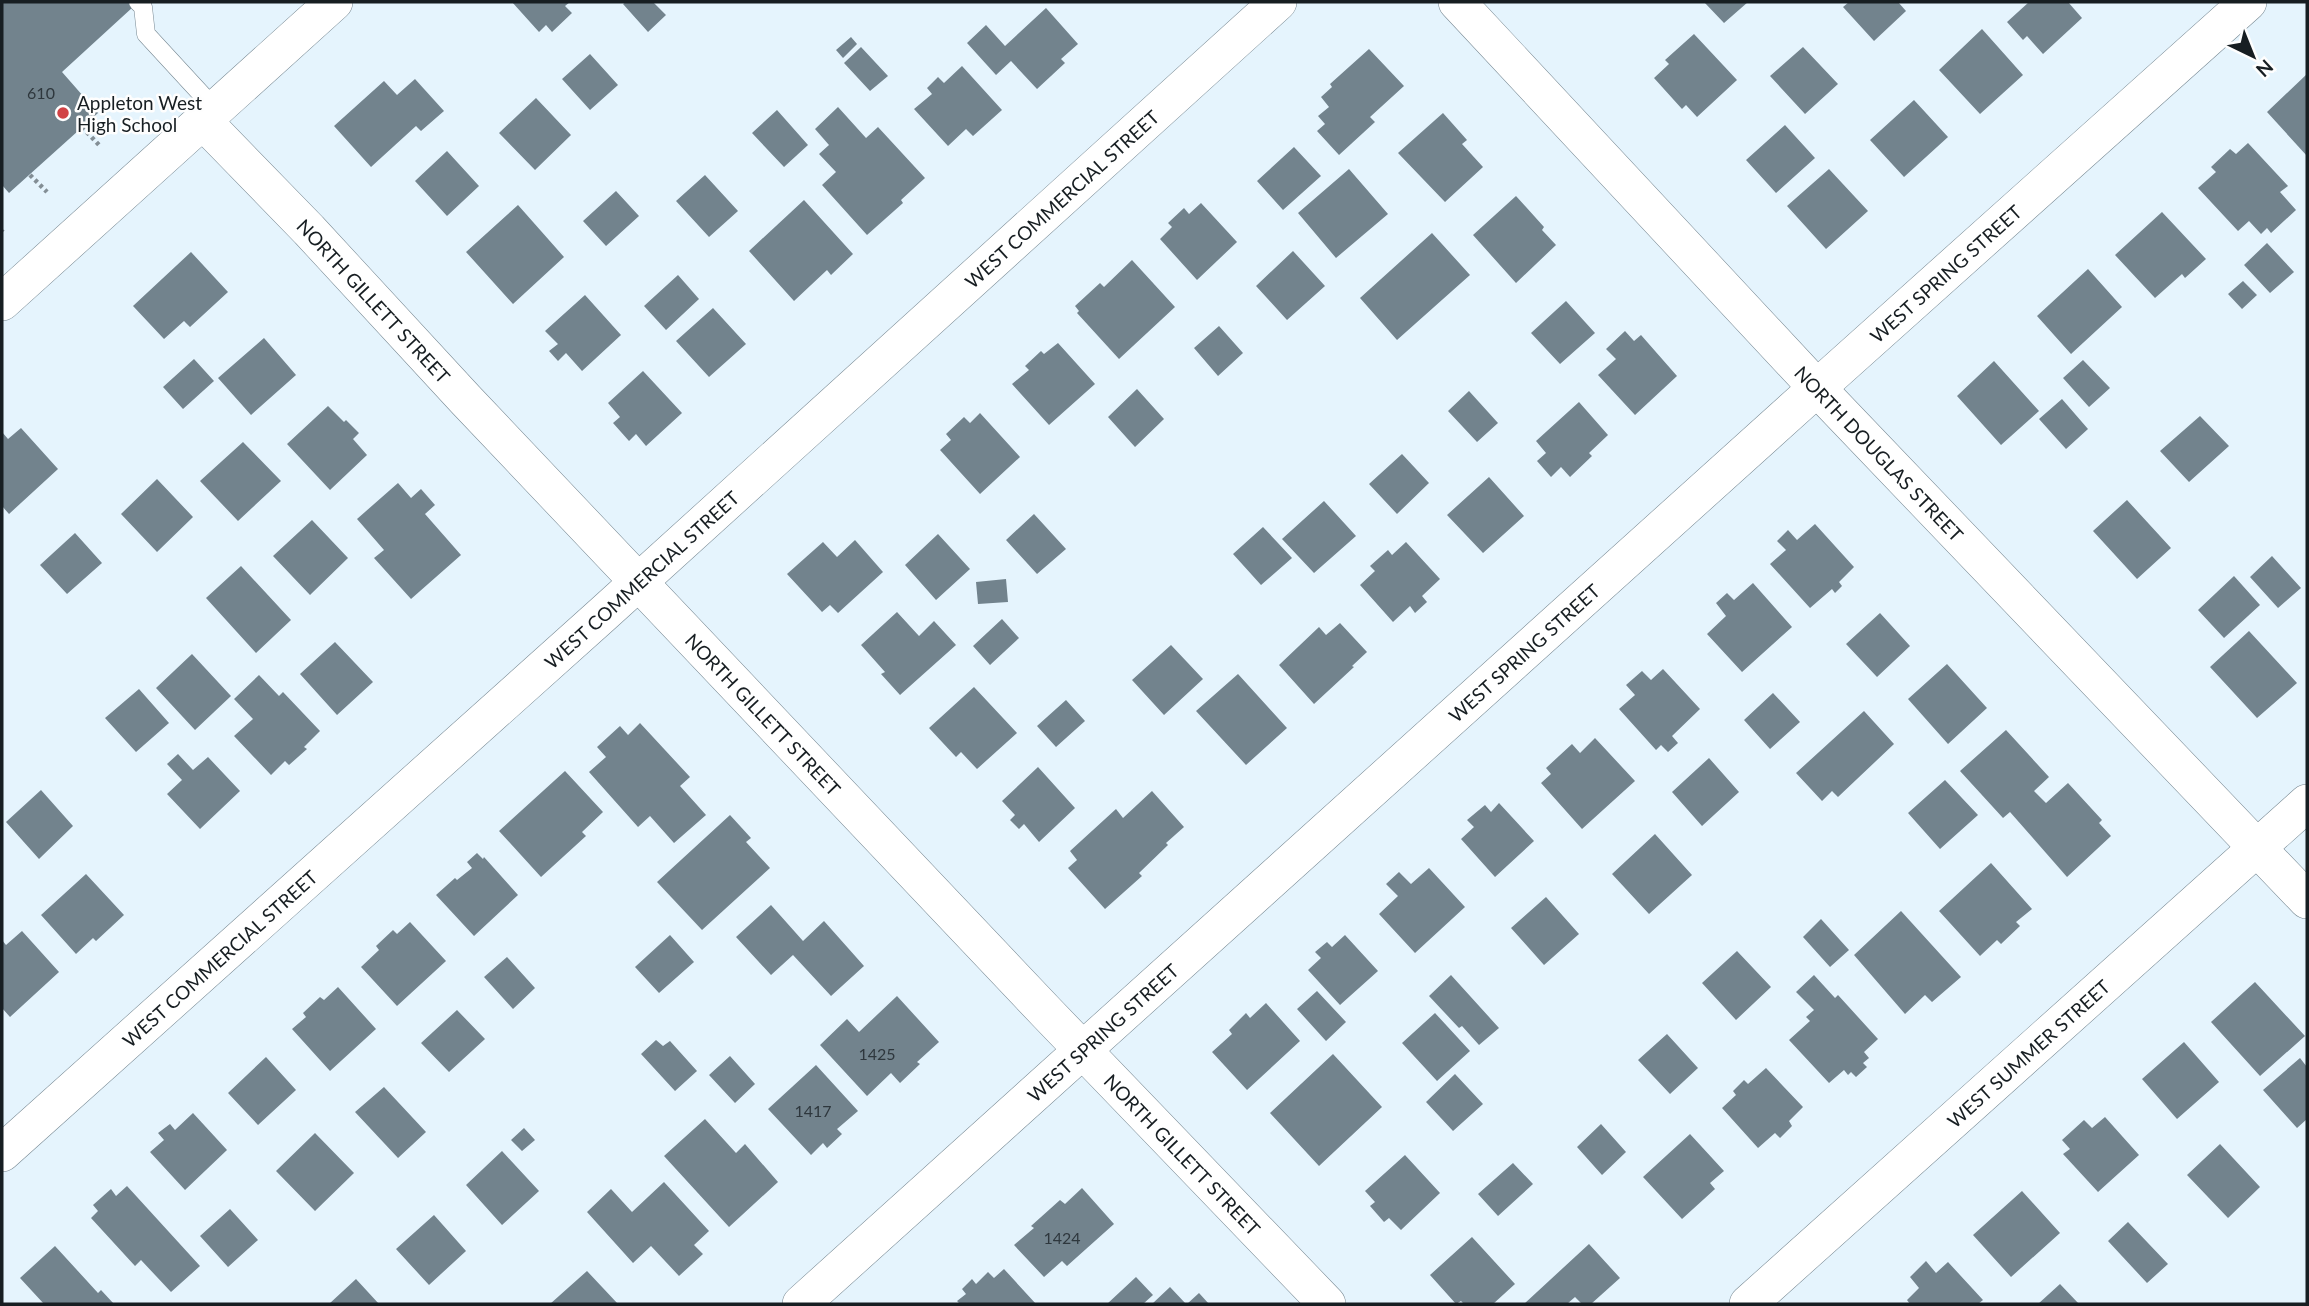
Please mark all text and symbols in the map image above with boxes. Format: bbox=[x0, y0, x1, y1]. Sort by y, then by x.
north arrow bbox=[2218, 21, 2288, 91]
text: N bbox=[2252, 55, 2278, 82]
house number: 610 bbox=[27, 83, 55, 102]
place label: Appleton West High School bbox=[77, 91, 202, 136]
marker: Appleton West High School bbox=[55, 105, 71, 121]
street label: WEST COMMERCIAL STREET bbox=[960, 105, 1163, 292]
street label: WEST SPRING STREET bbox=[1865, 199, 2026, 347]
street label: NORTH GILLETT STREET bbox=[293, 214, 455, 387]
street label: NORTH DOUGLAS STREET bbox=[1790, 361, 1969, 546]
street label: WEST COMMERCIAL STREET bbox=[539, 486, 743, 673]
street label: WEST SPRING STREET bbox=[1443, 578, 1604, 726]
street label: NORTH GILLETT STREET bbox=[681, 628, 846, 800]
street label: WEST COMMERCIAL STREET bbox=[117, 865, 322, 1051]
street label: WEST SPRING STREET bbox=[1022, 958, 1183, 1106]
street label: WEST SUMMER STREET bbox=[1942, 974, 2114, 1132]
house number: 1425 bbox=[858, 1044, 896, 1063]
street label: NORTH GILLETT STREET bbox=[1100, 1069, 1266, 1240]
house number: 1417 bbox=[794, 1101, 832, 1120]
house number: 1424 bbox=[1043, 1228, 1081, 1247]

